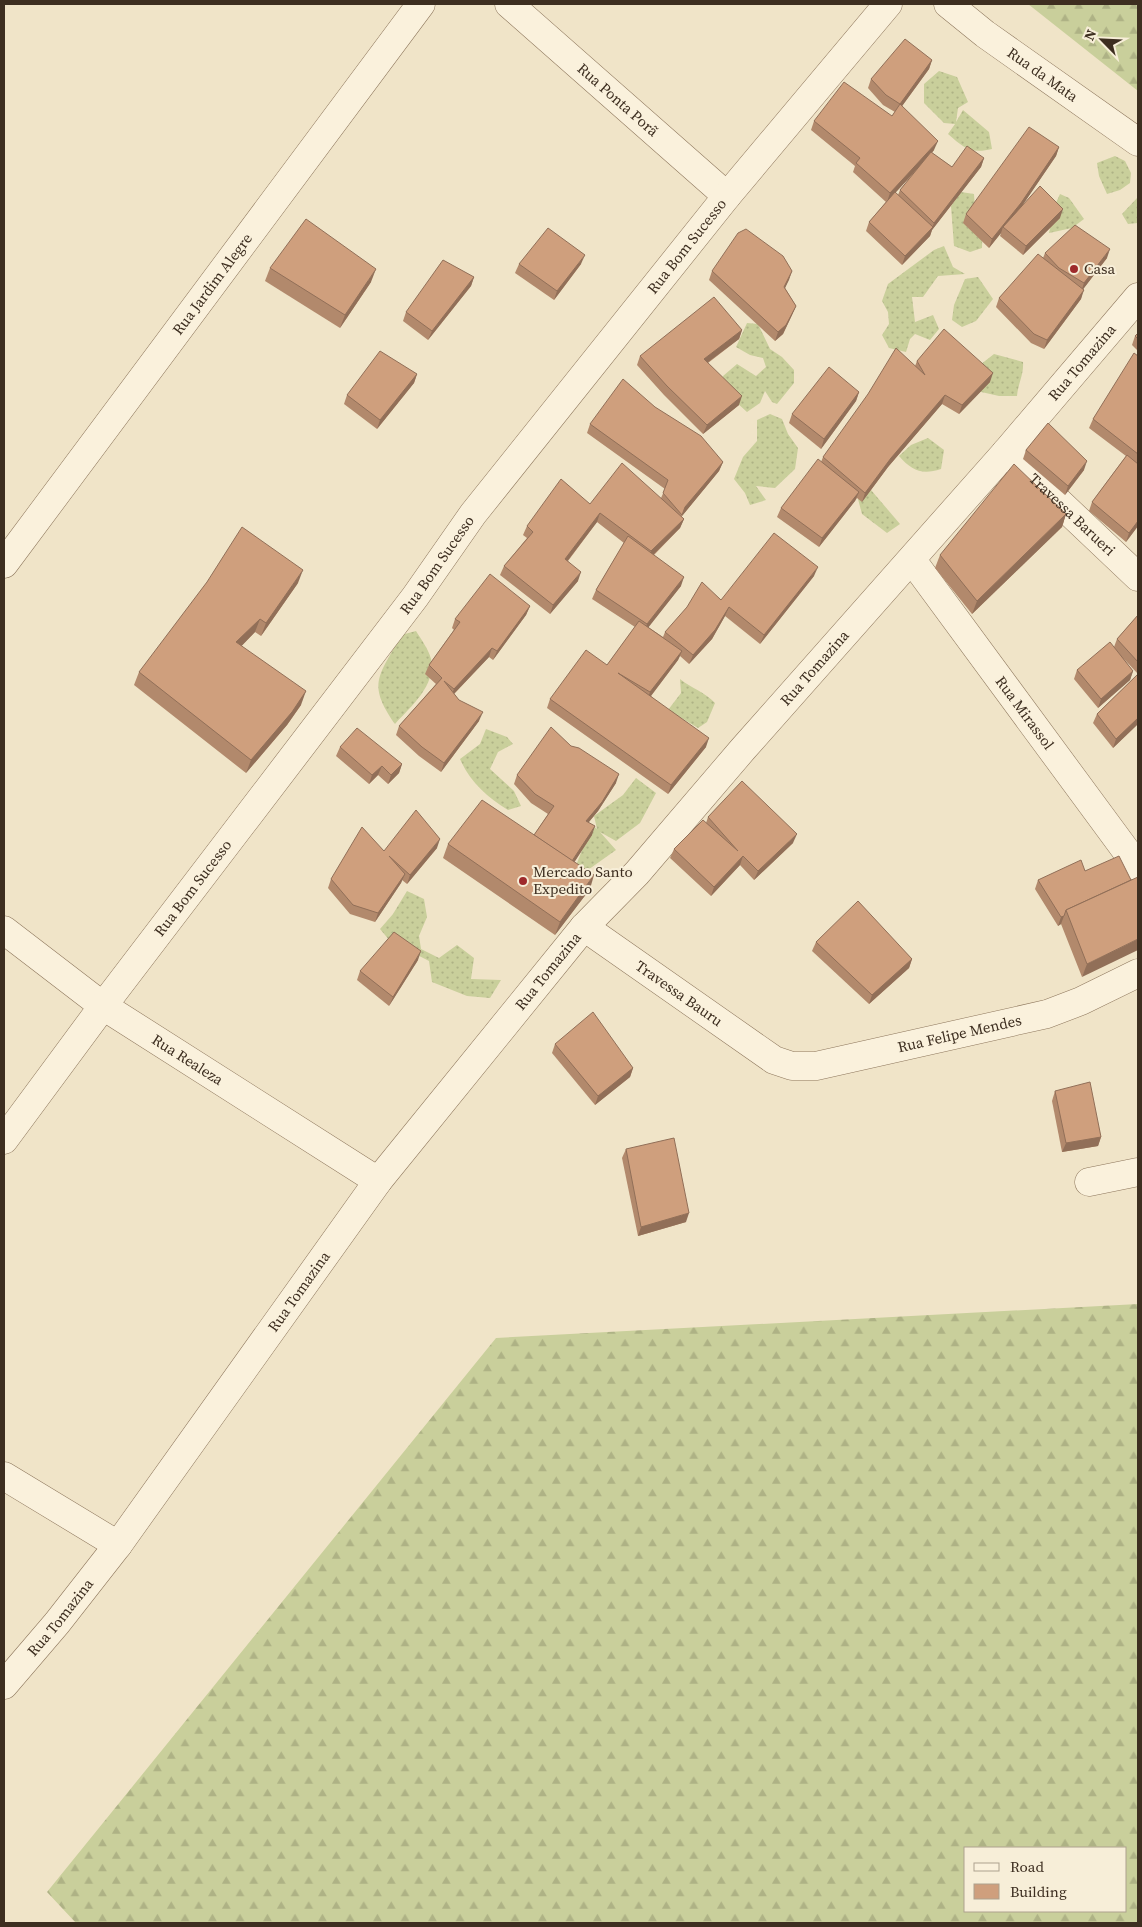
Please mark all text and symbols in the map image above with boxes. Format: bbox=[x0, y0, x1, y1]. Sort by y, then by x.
north arrow bbox=[1077, 15, 1127, 65]
text: N bbox=[1079, 26, 1101, 43]
street label: Rua da Mata bbox=[1003, 42, 1083, 107]
street label: Rua Ponta Porã bbox=[573, 58, 664, 141]
street label: Rua Bom Sucesso bbox=[642, 194, 731, 298]
street label: Rua Jardim Alegre bbox=[167, 228, 257, 339]
place label: Casa bbox=[1084, 258, 1116, 279]
marker: Casa bbox=[1068, 263, 1080, 275]
street label: Rua Tomazina bbox=[1043, 319, 1121, 405]
street label: Travessa Barueri bbox=[1025, 468, 1120, 560]
street label: Rua Bom Sucesso bbox=[395, 511, 479, 618]
street label: Rua Tomazina bbox=[775, 625, 854, 710]
street label: Rua Mirassol bbox=[991, 671, 1060, 754]
street label: Rua Bom Sucesso bbox=[149, 835, 236, 940]
place label: Mercado Santo Expedito bbox=[533, 861, 633, 899]
marker: Mercado Santo Expedito bbox=[517, 875, 529, 887]
street label: Rua Tomazina bbox=[510, 927, 586, 1014]
street label: Travessa Bauru bbox=[631, 955, 727, 1031]
street label: Rua Felipe Mendes bbox=[895, 1009, 1023, 1057]
street label: Rua Realeza bbox=[148, 1029, 228, 1090]
street label: Rua Tomazina bbox=[263, 1246, 335, 1336]
street label: Rua Tomazina bbox=[22, 1574, 98, 1661]
legend bbox=[964, 1847, 1127, 1912]
text: Road bbox=[1010, 1856, 1044, 1877]
text: Building bbox=[1010, 1881, 1067, 1902]

